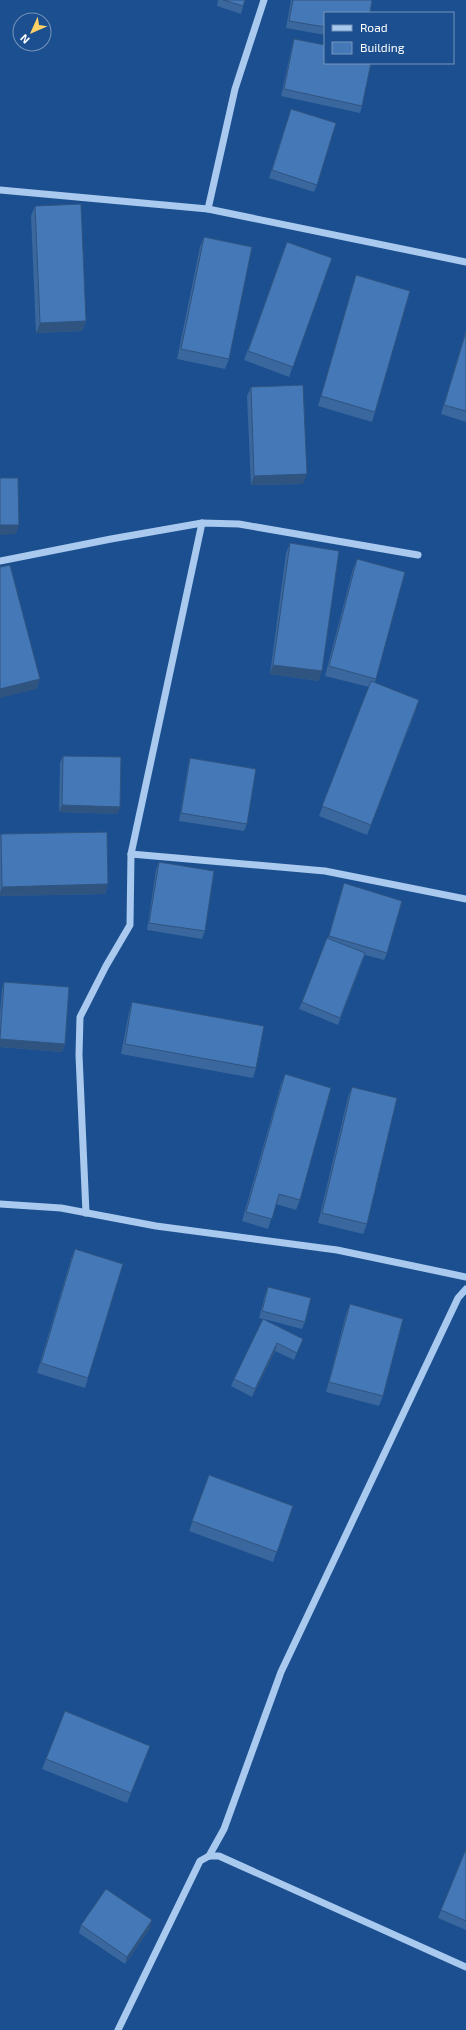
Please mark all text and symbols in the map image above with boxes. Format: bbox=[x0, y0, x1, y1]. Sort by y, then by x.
north arrow bbox=[12, 12, 52, 52]
legend bbox=[324, 12, 454, 64]
text: Road bbox=[360, 20, 388, 34]
text: N bbox=[17, 32, 32, 47]
text: Building bbox=[360, 40, 405, 54]

